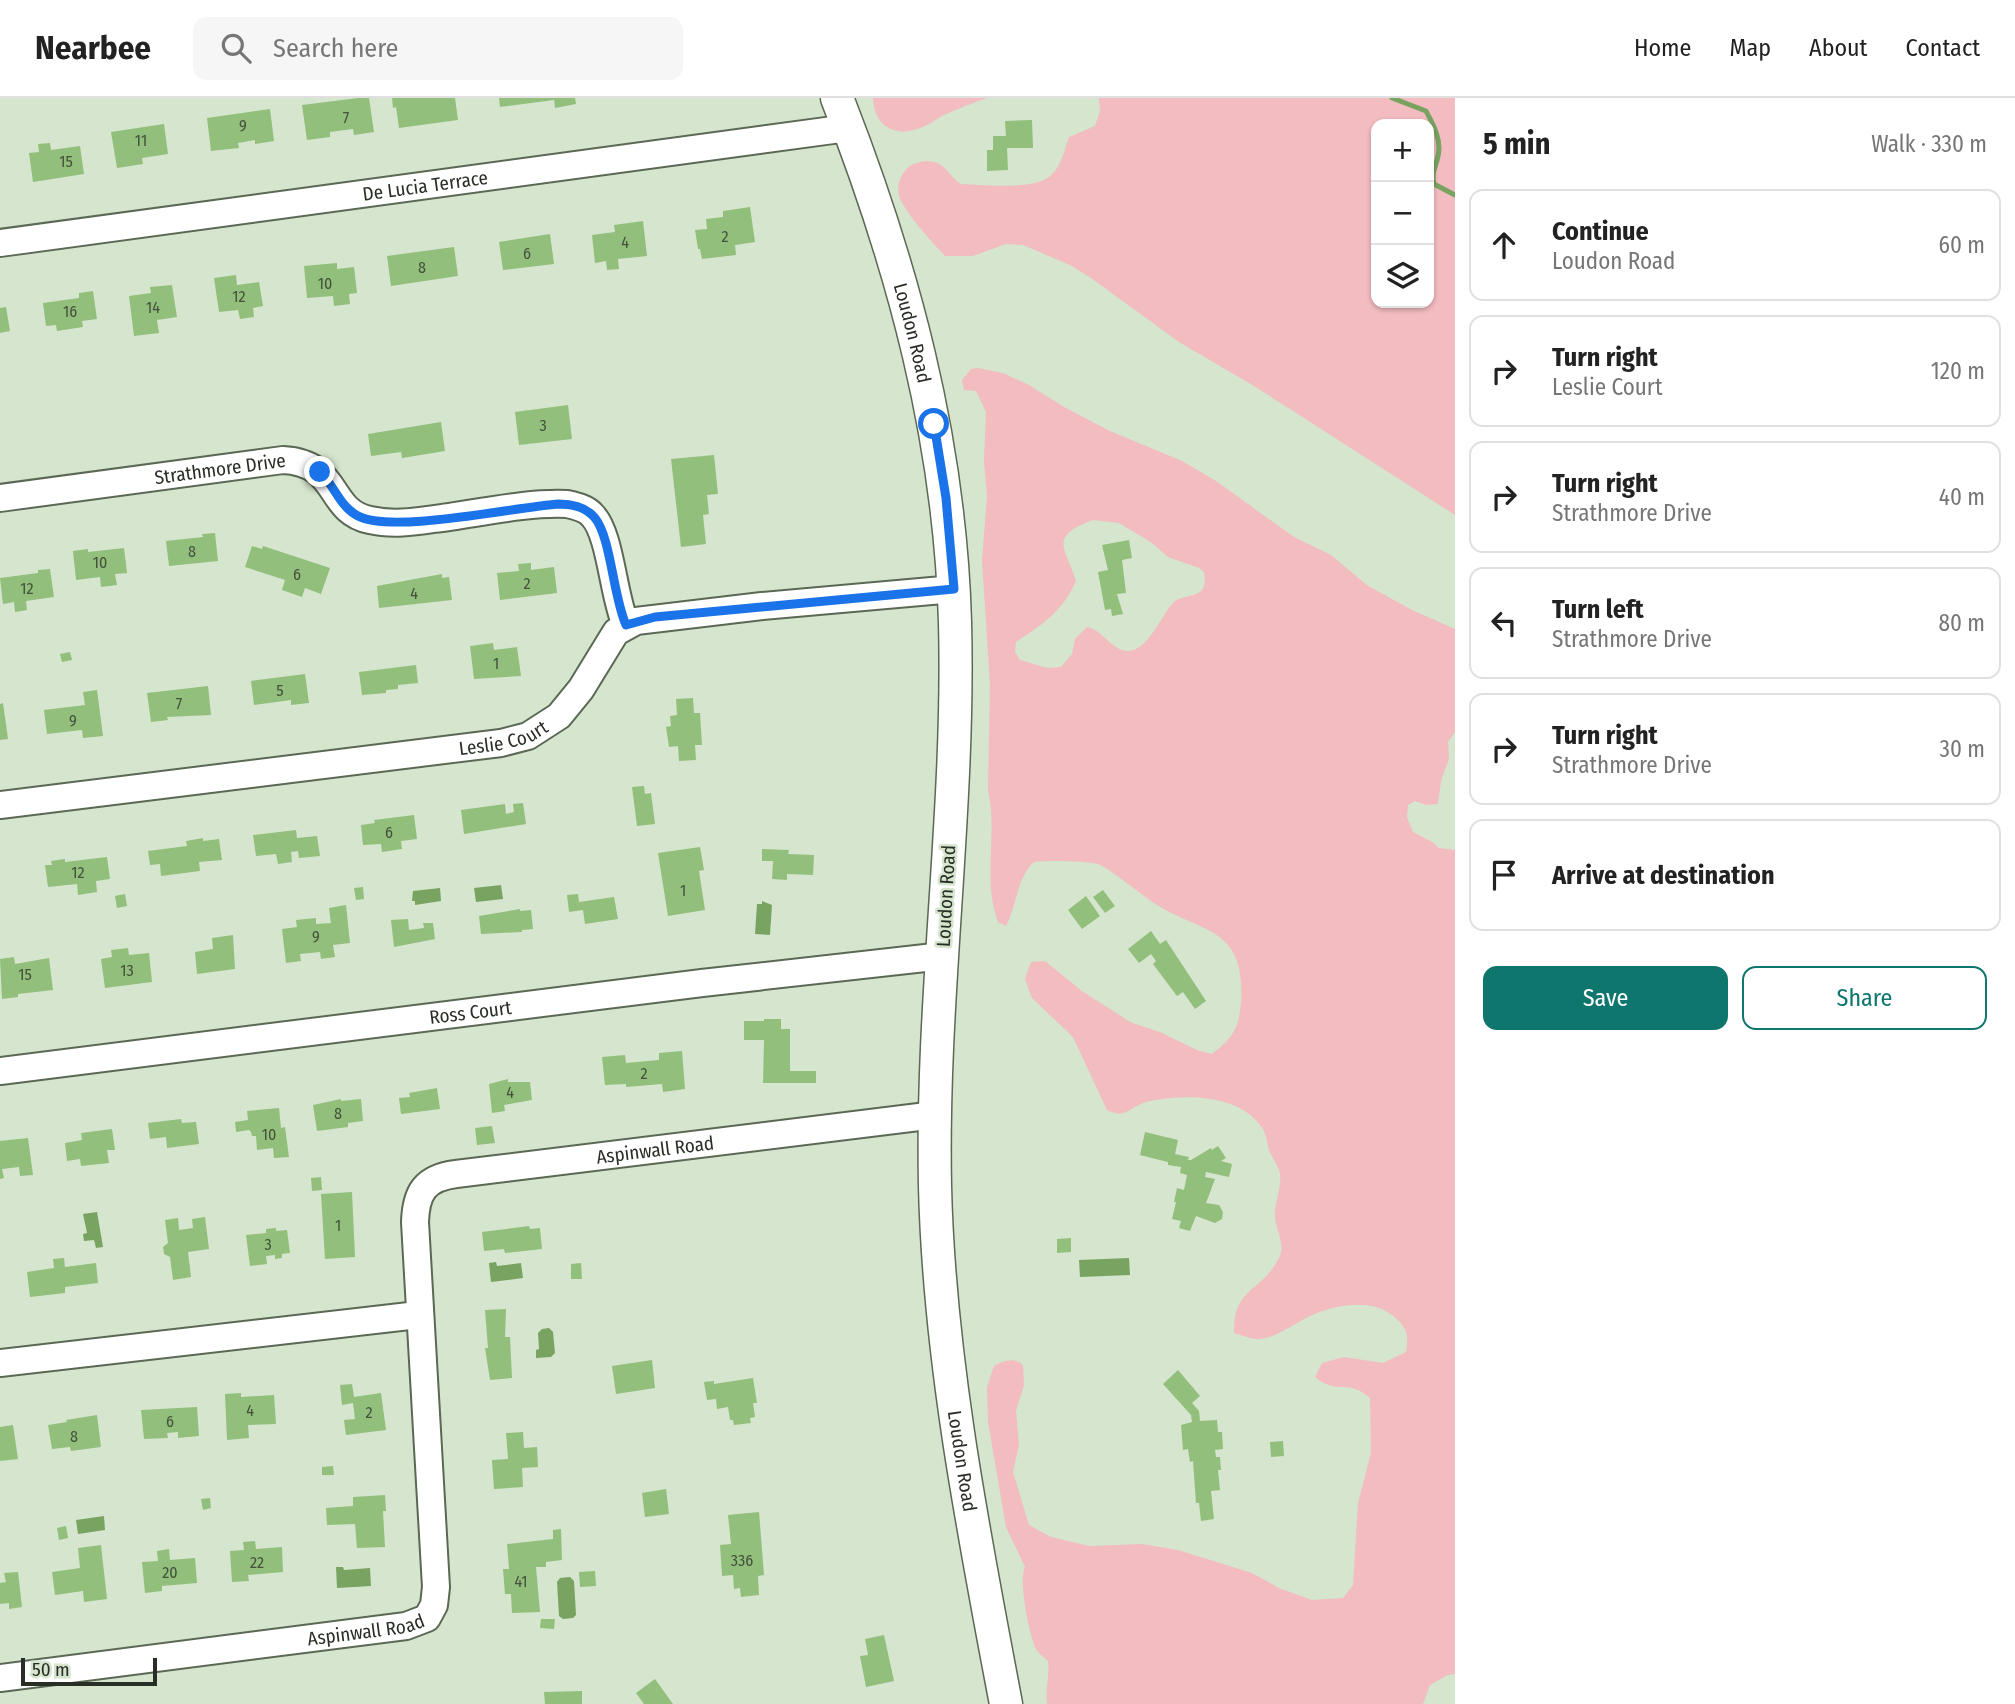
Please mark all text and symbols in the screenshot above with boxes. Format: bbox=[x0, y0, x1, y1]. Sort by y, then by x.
search box bbox=[193, 17, 683, 80]
text: Nearbee bbox=[35, 28, 151, 68]
icon: search bbox=[217, 29, 255, 67]
text: Search here bbox=[273, 33, 398, 64]
text: Home bbox=[1634, 34, 1691, 62]
text: Map bbox=[1729, 34, 1771, 62]
text: About bbox=[1809, 34, 1867, 62]
text: Contact bbox=[1905, 34, 1980, 62]
house number: 7 bbox=[343, 108, 350, 127]
house number: 9 bbox=[239, 116, 247, 135]
map controls bbox=[1371, 119, 1434, 308]
button: + bbox=[1371, 119, 1434, 182]
text: 5 min bbox=[1483, 126, 1550, 162]
text: Walk · 330 m bbox=[1871, 130, 1987, 158]
house number: 11 bbox=[135, 131, 147, 150]
house number: 15 bbox=[59, 152, 73, 171]
street label: De Lucia Terrace bbox=[361, 165, 489, 205]
button: − bbox=[1371, 182, 1434, 245]
text: Continue bbox=[1552, 216, 1649, 247]
icon: ahead bbox=[1485, 226, 1523, 264]
house number: 2 bbox=[721, 227, 729, 246]
text: 60 m bbox=[1939, 231, 1985, 259]
house number: 4 bbox=[621, 233, 629, 252]
house number: 6 bbox=[523, 244, 531, 263]
button: layers bbox=[1371, 245, 1434, 308]
text: Loudon Road bbox=[1552, 247, 1675, 275]
house number: 8 bbox=[418, 258, 426, 277]
house number: 10 bbox=[318, 274, 332, 293]
street label: Loudon Road bbox=[889, 280, 936, 385]
house number: 12 bbox=[232, 287, 246, 306]
house number: 14 bbox=[146, 298, 160, 317]
house number: 16 bbox=[63, 302, 77, 321]
text: Turn right bbox=[1552, 342, 1658, 373]
icon: right bbox=[1485, 352, 1523, 390]
text: 120 m bbox=[1931, 357, 1985, 385]
text: Leslie Court bbox=[1552, 373, 1662, 401]
route start bbox=[918, 408, 949, 439]
house number: 3 bbox=[539, 416, 547, 435]
street label: Strathmore Drive bbox=[153, 448, 287, 489]
route end bbox=[304, 456, 335, 487]
text: Turn right bbox=[1552, 468, 1658, 499]
icon: right bbox=[1485, 478, 1523, 516]
text: 40 m bbox=[1939, 483, 1985, 511]
text: Strathmore Drive bbox=[1552, 499, 1712, 527]
house number: 8 bbox=[188, 542, 196, 561]
house number: 10 bbox=[93, 553, 107, 572]
house number: 6 bbox=[293, 565, 301, 584]
house number: 2 bbox=[523, 574, 531, 593]
house number: 12 bbox=[20, 579, 34, 598]
house number: 4 bbox=[410, 584, 418, 603]
text: Turn left bbox=[1552, 594, 1644, 625]
icon: left bbox=[1485, 604, 1523, 642]
text: 80 m bbox=[1938, 609, 1985, 637]
text: Strathmore Drive bbox=[1552, 625, 1712, 653]
house number: 1 bbox=[493, 654, 499, 673]
house number: 5 bbox=[276, 681, 284, 700]
house number: 7 bbox=[176, 694, 183, 713]
house number: 9 bbox=[69, 711, 77, 730]
street label: Leslie Court bbox=[457, 715, 552, 760]
text: Turn right bbox=[1552, 720, 1658, 751]
icon: right bbox=[1485, 730, 1523, 768]
text: 30 m bbox=[1940, 735, 1985, 763]
text: Strathmore Drive bbox=[1552, 751, 1712, 779]
house number: 6 bbox=[385, 823, 393, 842]
street label: Loudon Road bbox=[932, 844, 960, 948]
icon: arrive bbox=[1485, 856, 1523, 894]
text: Arrive at destination bbox=[1552, 860, 1775, 891]
house number: 12 bbox=[71, 863, 85, 882]
house number: 1 bbox=[680, 881, 686, 900]
house number: 9 bbox=[312, 927, 320, 946]
house number: 13 bbox=[120, 961, 134, 980]
house number: 15 bbox=[18, 965, 32, 984]
button: Save bbox=[1483, 966, 1728, 1030]
button: Share bbox=[1742, 966, 1987, 1030]
street label: Ross Court bbox=[428, 995, 514, 1029]
house number: 2 bbox=[640, 1064, 648, 1083]
house number: 4 bbox=[506, 1083, 514, 1102]
house number: 8 bbox=[334, 1104, 342, 1123]
house number: 10 bbox=[262, 1125, 276, 1144]
street label: Aspinwall Road bbox=[595, 1131, 715, 1168]
house number: 1 bbox=[335, 1216, 341, 1235]
house number: 3 bbox=[264, 1235, 272, 1254]
house number: 4 bbox=[246, 1401, 254, 1420]
house number: 2 bbox=[365, 1403, 373, 1422]
street label: Loudon Road bbox=[943, 1409, 982, 1513]
house number: 6 bbox=[166, 1412, 174, 1431]
house number: 8 bbox=[70, 1427, 78, 1446]
house number: 336 bbox=[731, 1551, 753, 1570]
house number: 22 bbox=[250, 1553, 264, 1572]
house number: 20 bbox=[162, 1563, 178, 1582]
house number: 41 bbox=[514, 1572, 528, 1591]
street label: Aspinwall Road bbox=[306, 1609, 428, 1650]
scale bar bbox=[21, 1655, 158, 1687]
text: 50 m bbox=[32, 1658, 70, 1681]

